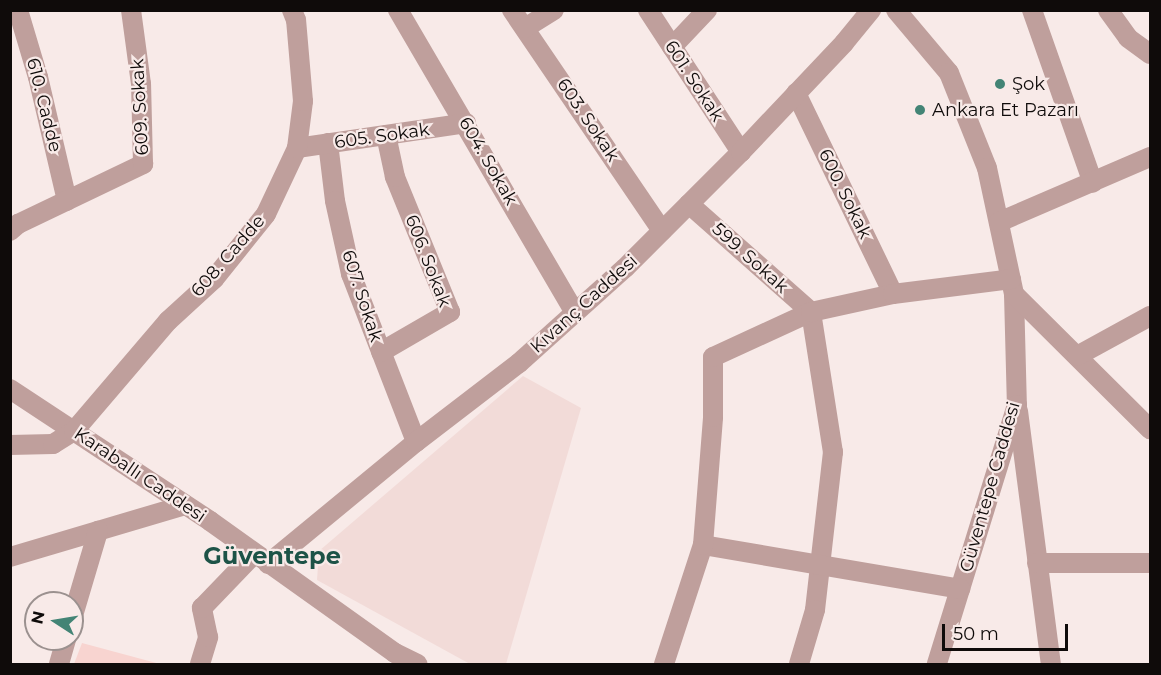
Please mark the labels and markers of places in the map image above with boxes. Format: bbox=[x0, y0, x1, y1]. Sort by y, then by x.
place label: Şok bbox=[1012, 73, 1045, 95]
marker: Şok bbox=[993, 77, 1007, 91]
place label: Ankara Et Pazarı bbox=[932, 99, 1079, 121]
marker: Ankara Et Pazarı bbox=[913, 103, 927, 117]

